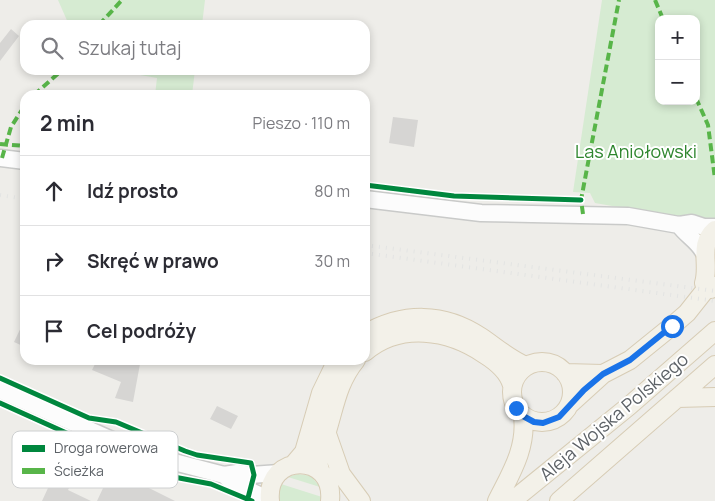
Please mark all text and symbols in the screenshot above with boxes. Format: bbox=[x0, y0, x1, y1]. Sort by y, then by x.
map controls bbox=[655, 15, 700, 105]
button: + bbox=[655, 15, 700, 60]
search box bbox=[20, 20, 370, 75]
icon: search bbox=[38, 34, 66, 62]
text: Szukaj tutaj bbox=[78, 35, 181, 61]
button: − bbox=[655, 60, 700, 105]
text: 2 min bbox=[40, 109, 95, 137]
text: Pieszo · 110 m bbox=[253, 112, 350, 134]
park label: Las Aniołowski bbox=[575, 139, 697, 163]
icon: ahead bbox=[40, 177, 68, 205]
text: Idź prosto bbox=[87, 178, 178, 204]
text: 80 m bbox=[314, 180, 350, 202]
icon: right bbox=[40, 247, 68, 275]
text: Skręć w prawo bbox=[87, 248, 219, 274]
text: 30 m bbox=[315, 250, 350, 272]
route start bbox=[661, 315, 684, 338]
icon: arrive bbox=[40, 317, 68, 345]
text: Cel podróży bbox=[87, 318, 196, 344]
street label: Aleja Wojska Polskiego bbox=[534, 347, 693, 486]
route end bbox=[505, 397, 528, 420]
legend bbox=[12, 431, 178, 488]
text: Droga rowerowa bbox=[54, 438, 158, 457]
text: Ścieżka bbox=[54, 461, 104, 480]

